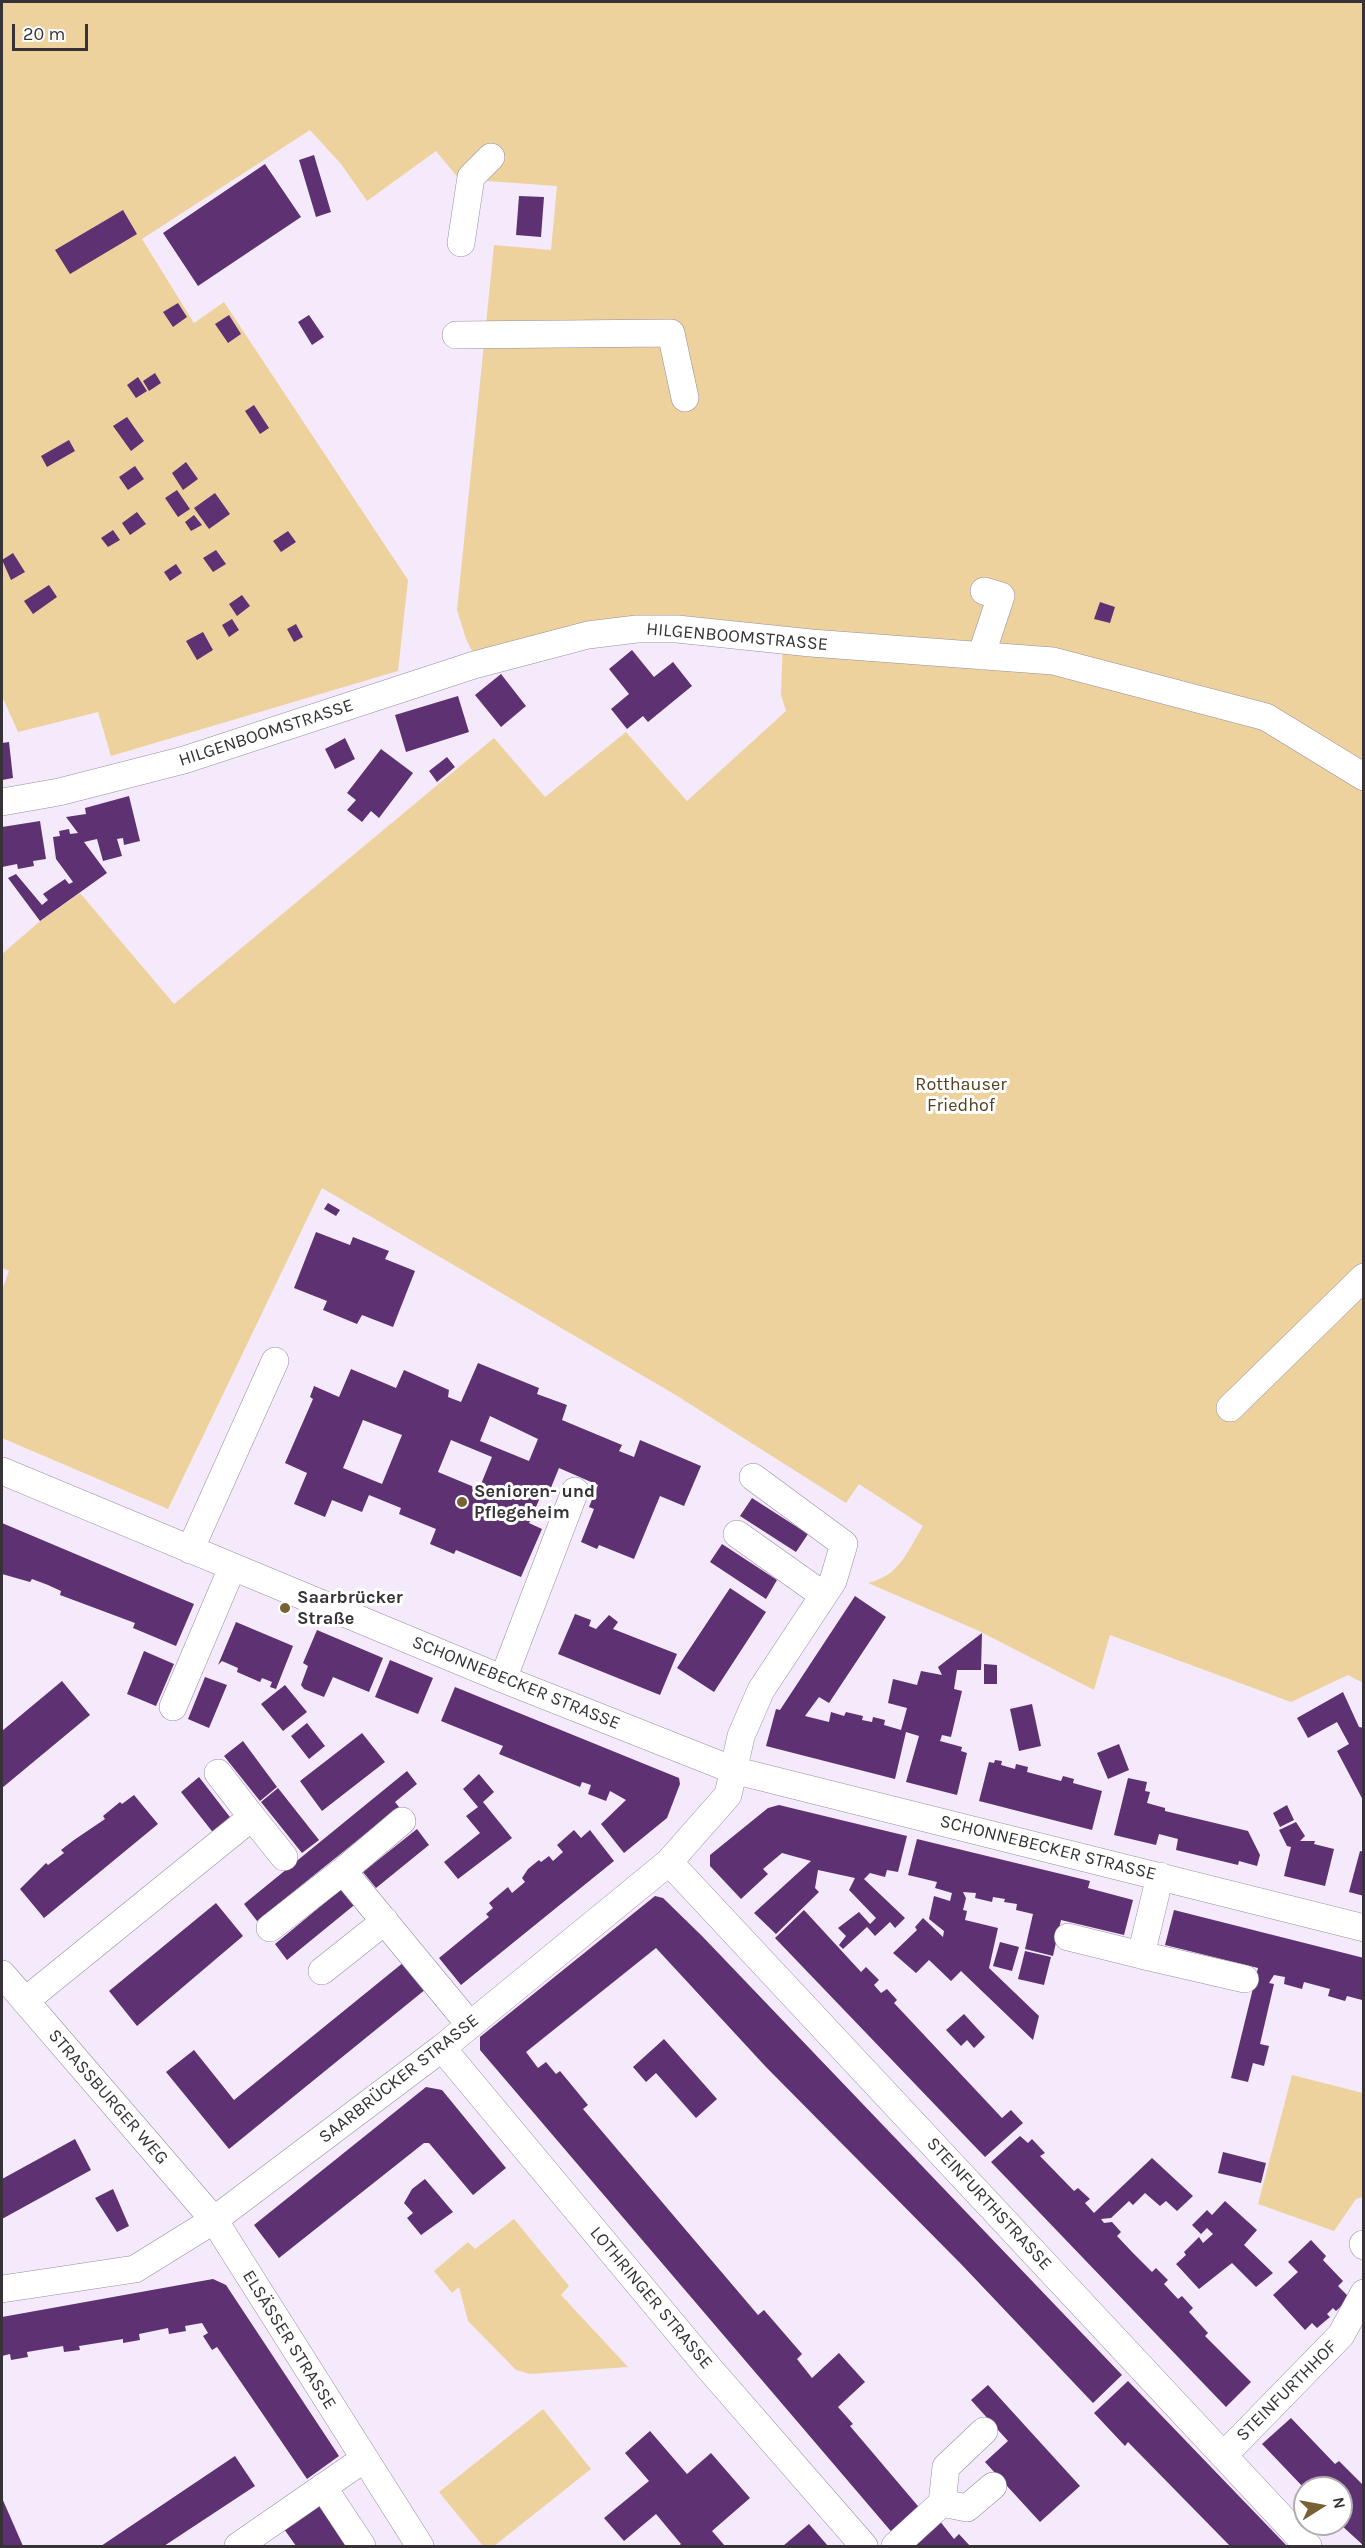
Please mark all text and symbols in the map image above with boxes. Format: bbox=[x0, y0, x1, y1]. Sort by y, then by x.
scale bar bbox=[15, 12, 92, 50]
text: 20 m bbox=[23, 23, 65, 45]
street label: HILGENBOOMSTRASSE bbox=[645, 618, 829, 656]
street label: HILGENBOOMSTRASSE bbox=[176, 695, 356, 771]
park label: Rotthauser Friedhof bbox=[915, 1074, 1007, 1116]
place label: Senioren- und Pflegeheim bbox=[474, 1481, 595, 1524]
marker: Senioren- und Pflegeheim bbox=[455, 1495, 469, 1509]
place label: Saarbrücker Straße bbox=[297, 1587, 403, 1630]
marker: Saarbrücker Straße bbox=[278, 1601, 292, 1615]
street label: SCHONNEBECKER STRASSE bbox=[409, 1631, 623, 1735]
street label: SCHONNEBECKER STRASSE bbox=[938, 1811, 1158, 1885]
street label: SAARBRÜCKER STRASSE bbox=[315, 2010, 483, 2148]
street label: STRASSBURGER WEG bbox=[43, 2025, 173, 2169]
street label: STEINFURTHSTRASSE bbox=[922, 2133, 1056, 2275]
street label: LOTHRINGER STRASSE bbox=[585, 2222, 717, 2374]
street label: ELSÄSSER STRASSE bbox=[237, 2266, 341, 2414]
street label: STEINFURTHHOF bbox=[1232, 2336, 1342, 2446]
north arrow bbox=[1293, 2476, 1353, 2536]
text: N bbox=[1329, 2495, 1350, 2510]

